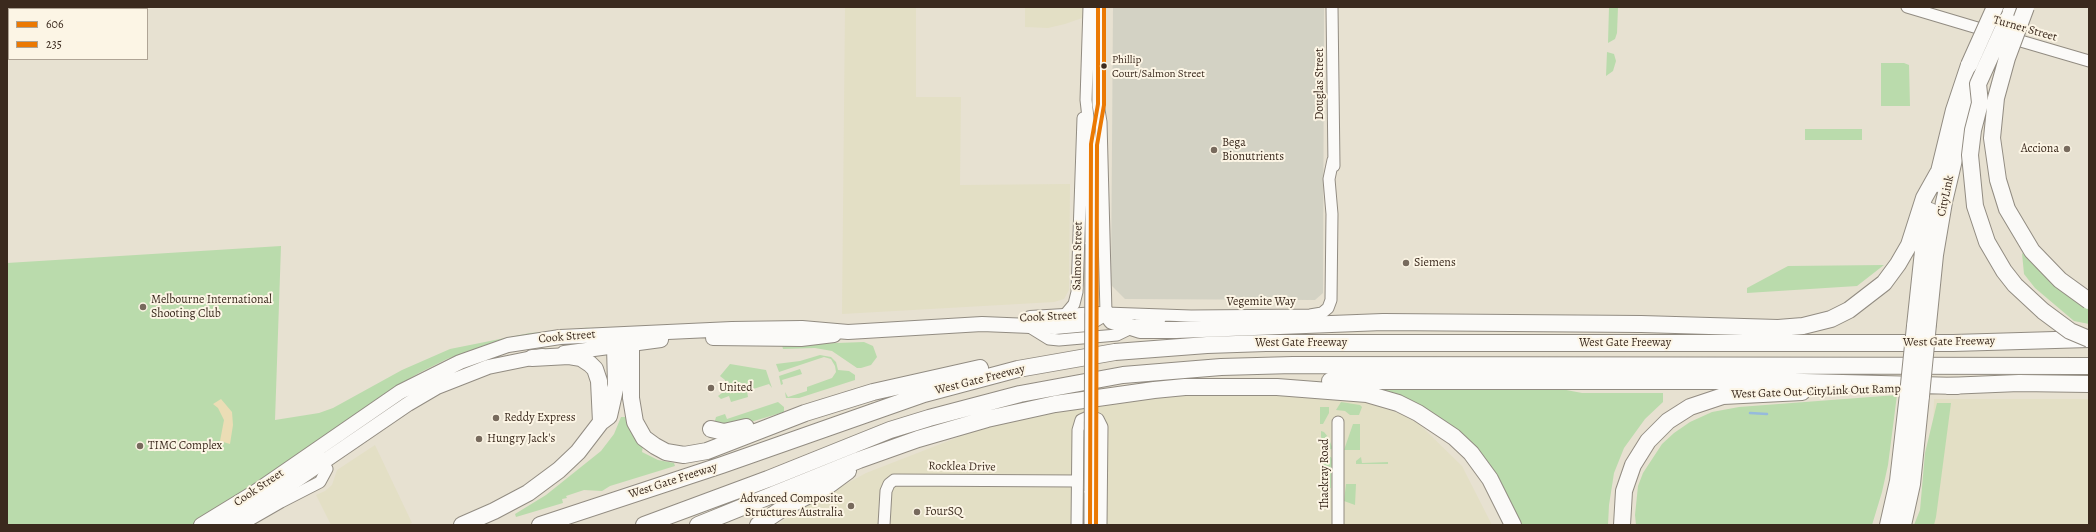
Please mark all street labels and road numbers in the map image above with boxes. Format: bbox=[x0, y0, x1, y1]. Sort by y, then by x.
street label: Turner Street bbox=[1991, 13, 2059, 45]
street label: Douglas Street bbox=[1313, 48, 1327, 120]
street label: CityLink bbox=[1935, 174, 1957, 218]
street label: Salmon Street bbox=[1070, 221, 1086, 291]
street label: Vegemite Way bbox=[1226, 295, 1296, 309]
street label: Cook Street bbox=[1019, 308, 1077, 326]
street label: Cook Street bbox=[538, 327, 596, 347]
street label: West Gate Freeway bbox=[1903, 334, 1995, 350]
street label: West Gate Freeway bbox=[1255, 336, 1347, 350]
street label: West Gate Freeway bbox=[1579, 336, 1671, 350]
street label: West Gate Freeway bbox=[934, 362, 1026, 398]
street label: West Gate Out-CityLink Out Ramp bbox=[1731, 382, 1901, 402]
street label: Thackray Road bbox=[1318, 438, 1332, 510]
street label: Rocklea Drive bbox=[928, 459, 996, 475]
street label: West Gate Freeway bbox=[627, 460, 719, 502]
street label: Cook Street bbox=[231, 466, 287, 510]

